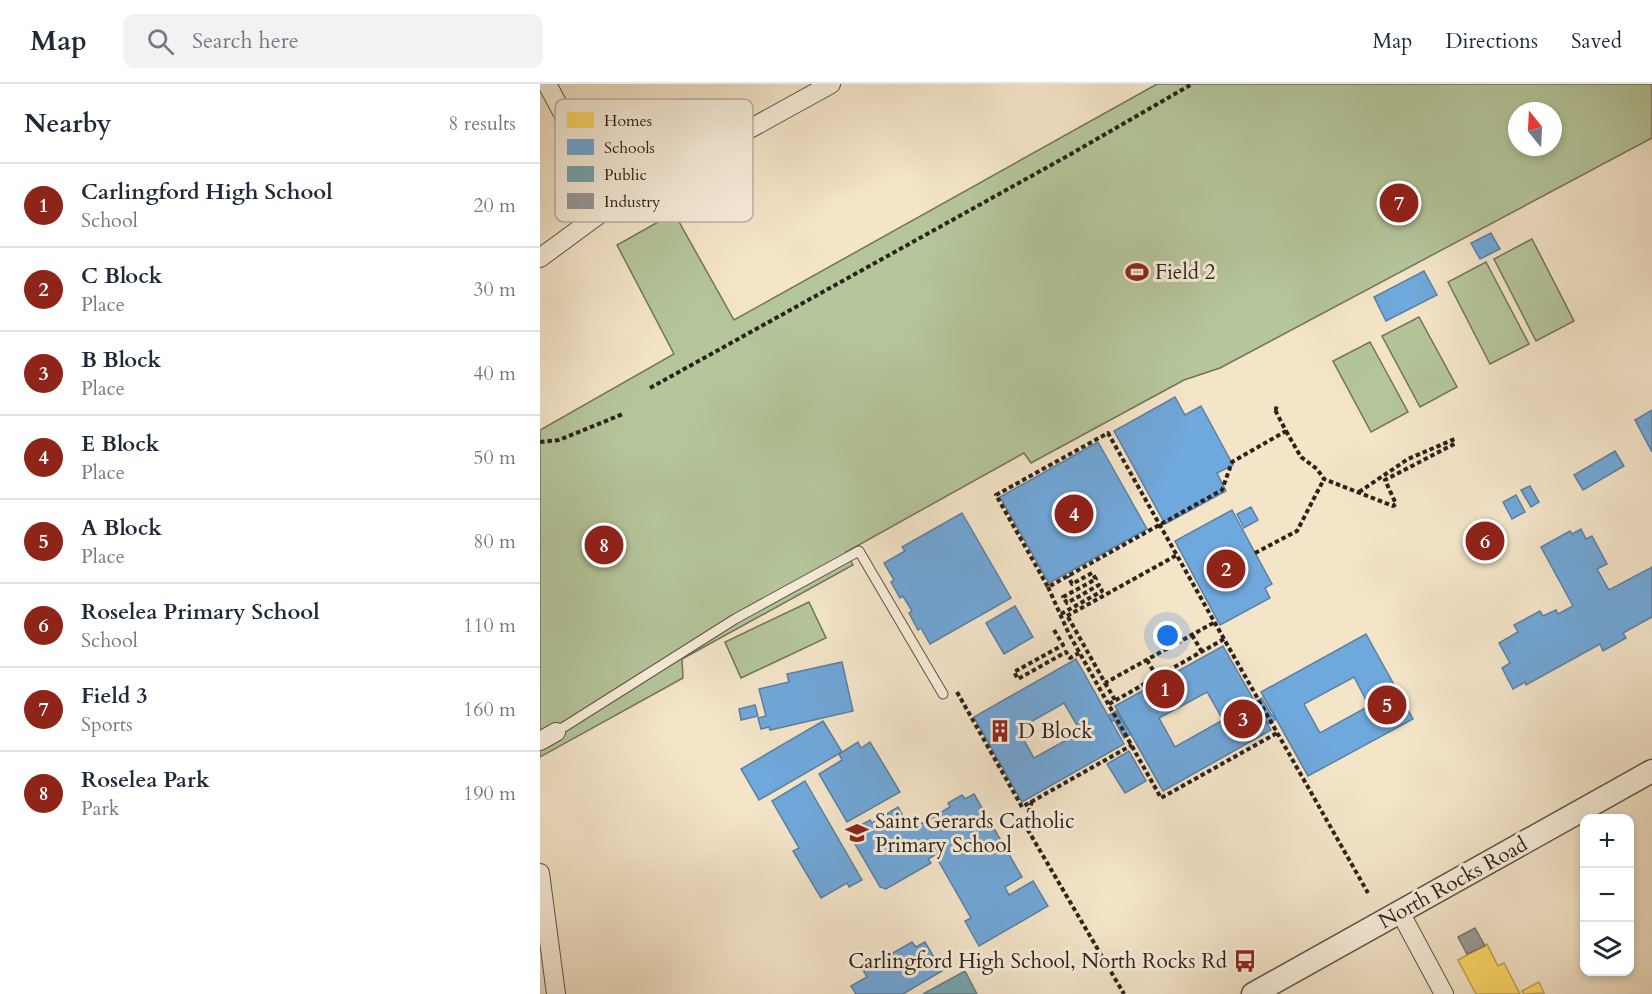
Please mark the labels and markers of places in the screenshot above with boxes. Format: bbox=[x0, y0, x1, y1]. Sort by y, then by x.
pin: 7 bbox=[1380, 180, 1418, 226]
place label: Field 2 bbox=[1155, 258, 1216, 287]
sports icon: Field 2 bbox=[1124, 259, 1150, 285]
pin: 4 bbox=[1054, 492, 1094, 536]
pin: 6 bbox=[1466, 518, 1504, 564]
pin: 8 bbox=[584, 522, 624, 568]
pin: 2 bbox=[1206, 546, 1246, 592]
pin: 1 bbox=[1146, 666, 1184, 712]
pin: 5 bbox=[1368, 682, 1406, 728]
pin: 3 bbox=[1224, 696, 1262, 742]
place label: D Block bbox=[1018, 717, 1093, 746]
building icon: D Block bbox=[987, 718, 1013, 744]
place label: Saint Gerards Catholic Primary School bbox=[875, 807, 1075, 860]
school or university icon: Saint Gerards Catholic Primary School bbox=[844, 820, 870, 846]
place label: Carlingford High School, North Rocks Rd bbox=[848, 947, 1227, 976]
bus stop icon: Carlingford High School, North Rocks Rd bbox=[1232, 948, 1258, 974]

